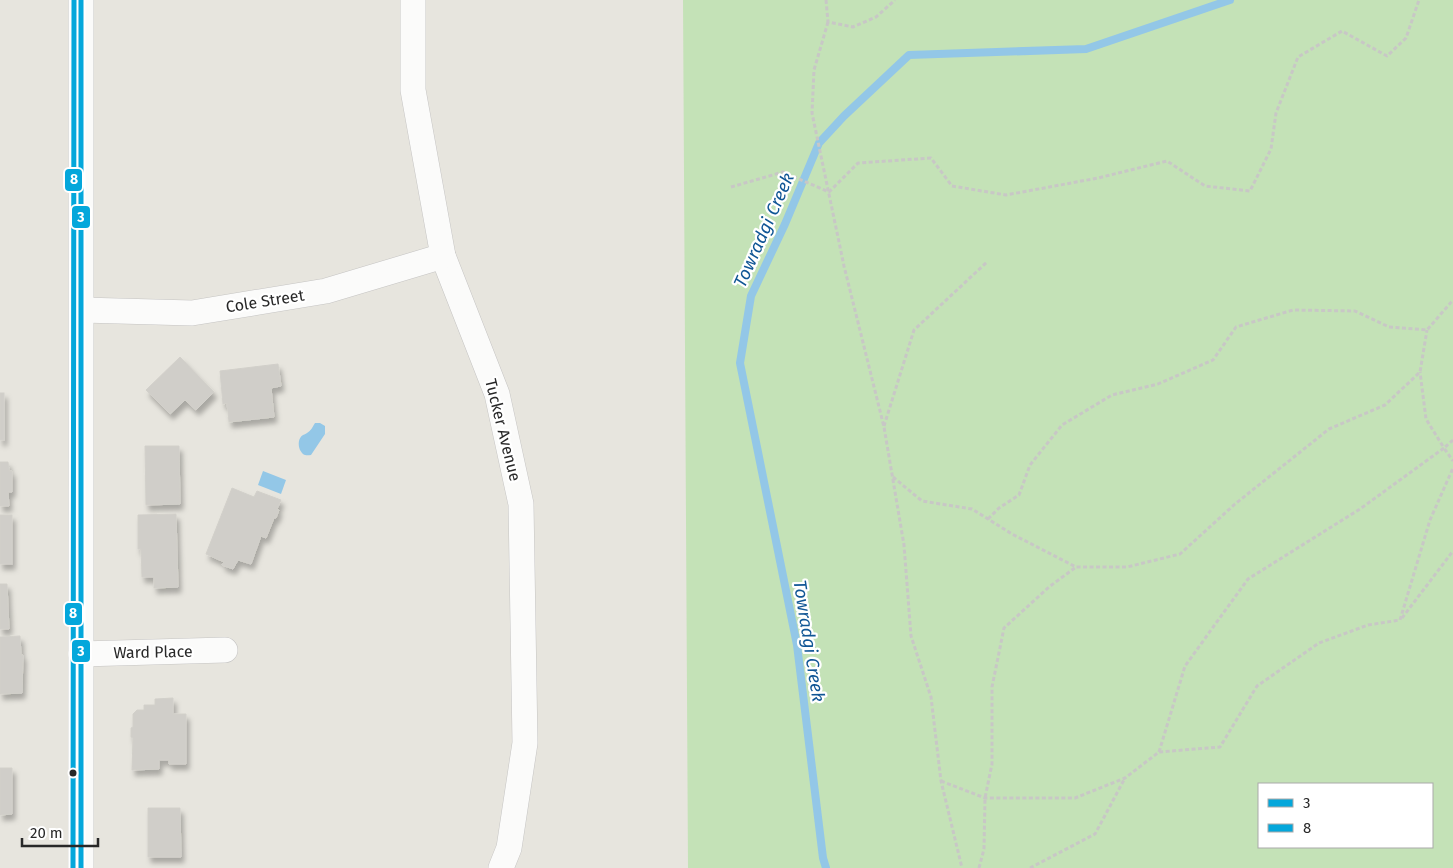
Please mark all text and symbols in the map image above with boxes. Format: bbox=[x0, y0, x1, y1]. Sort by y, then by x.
line badge: 8 bbox=[64, 168, 83, 192]
water label: Towradgi Creek bbox=[729, 169, 799, 291]
text: 8 bbox=[70, 171, 78, 188]
line badge: 3 bbox=[71, 205, 91, 229]
text: 3 bbox=[76, 209, 85, 226]
street label: Cole Street bbox=[225, 285, 306, 317]
street label: Tucker Avenue bbox=[481, 377, 525, 483]
water label: Towradgi Creek bbox=[789, 579, 830, 704]
line badge: 8 bbox=[64, 602, 83, 626]
text: 8 bbox=[69, 605, 77, 622]
line badge: 3 bbox=[71, 639, 91, 663]
street label: Ward Place bbox=[113, 642, 193, 662]
text: 3 bbox=[76, 643, 85, 660]
unlabelled marker bbox=[68, 768, 78, 778]
legend bbox=[1258, 783, 1433, 848]
text: 3 bbox=[1303, 794, 1311, 812]
scale bar bbox=[22, 816, 99, 848]
text: 8 bbox=[1303, 819, 1311, 837]
text: 20 m bbox=[30, 824, 63, 842]

